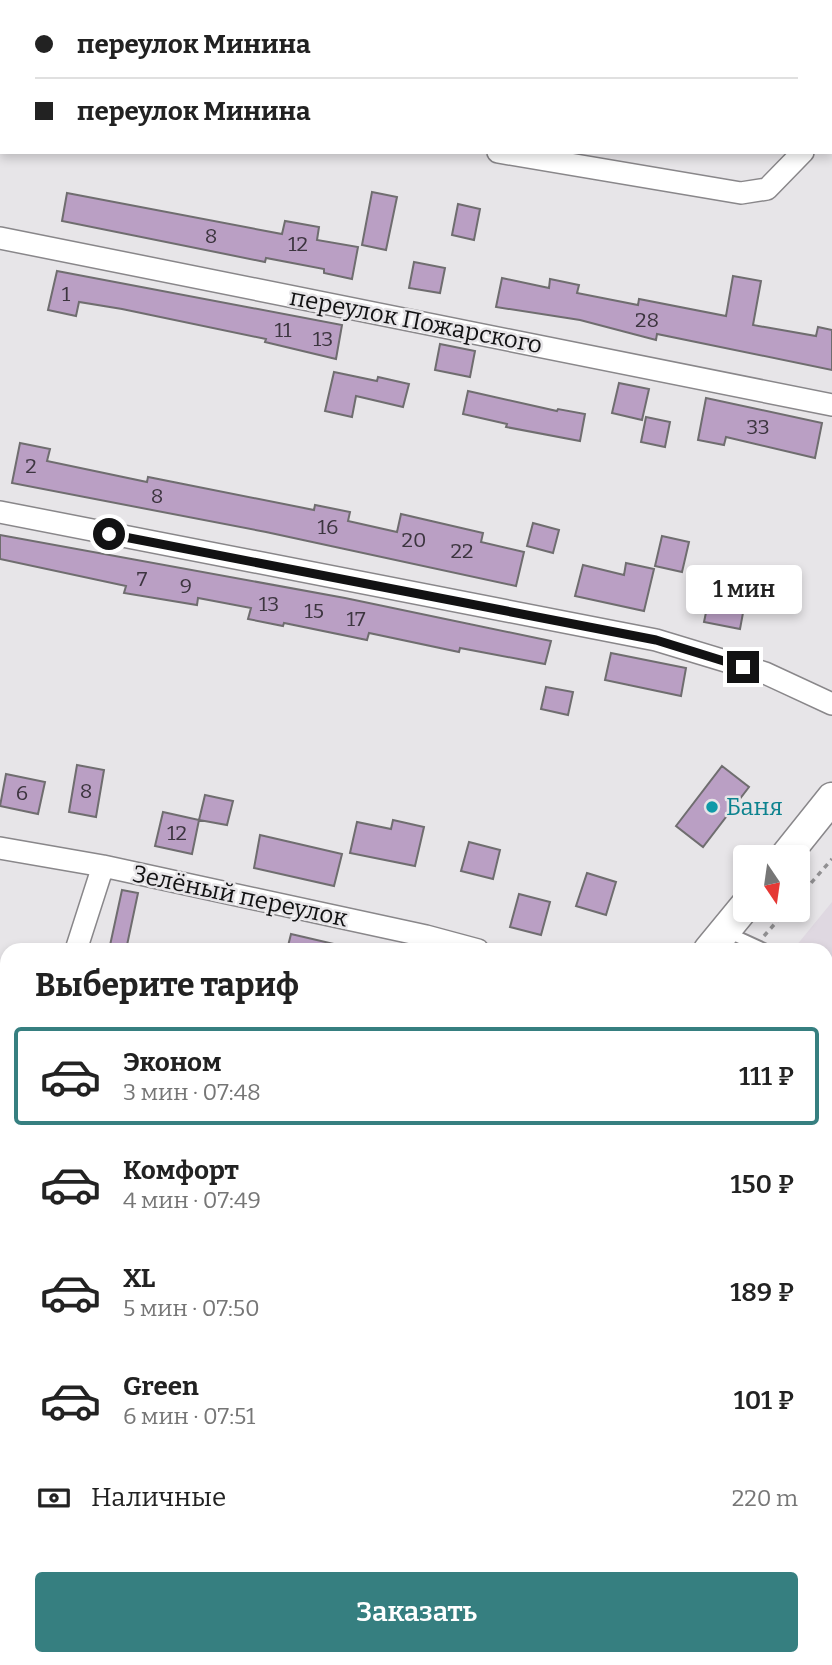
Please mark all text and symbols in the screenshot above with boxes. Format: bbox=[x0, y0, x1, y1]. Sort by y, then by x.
text: переулок Минина bbox=[77, 29, 311, 60]
text: переулок Минина bbox=[77, 96, 311, 127]
house number: 8 bbox=[205, 223, 217, 249]
house number: 12 bbox=[288, 231, 308, 257]
house number: 1 bbox=[62, 281, 71, 307]
street label: переулок Пожарского bbox=[287, 283, 545, 359]
house number: 28 bbox=[635, 307, 659, 333]
house number: 11 bbox=[274, 317, 292, 343]
house number: 13 bbox=[313, 326, 333, 352]
house number: 33 bbox=[746, 414, 770, 440]
house number: 2 bbox=[25, 453, 37, 479]
house number: 8 bbox=[151, 483, 163, 509]
house number: 16 bbox=[318, 514, 338, 540]
route start bbox=[93, 518, 125, 550]
house number: 20 bbox=[402, 527, 426, 553]
house number: 22 bbox=[451, 538, 473, 564]
house number: 7 bbox=[137, 566, 148, 592]
callout: 1 мин bbox=[685, 566, 801, 614]
house number: 9 bbox=[180, 573, 192, 599]
text: 1 мин bbox=[713, 575, 775, 603]
house number: 13 bbox=[259, 591, 279, 617]
house number: 15 bbox=[304, 598, 324, 624]
house number: 17 bbox=[347, 606, 366, 632]
route end bbox=[727, 651, 759, 683]
house number: 8 bbox=[80, 778, 92, 804]
house number: 6 bbox=[16, 780, 28, 806]
place label: Баня bbox=[726, 793, 783, 821]
marker: Баня bbox=[704, 799, 720, 815]
house number: 12 bbox=[167, 820, 187, 846]
north arrow bbox=[733, 845, 810, 922]
map controls bbox=[733, 845, 810, 922]
street label: Зелёный переулок bbox=[130, 860, 350, 932]
text: Выберите тариф bbox=[35, 966, 299, 1004]
icon: car bbox=[39, 1045, 102, 1108]
text: Эконом bbox=[123, 1047, 222, 1078]
text: 111 ₽ bbox=[739, 1061, 794, 1092]
text: 3 мин · 07:48 bbox=[123, 1078, 261, 1106]
icon: car bbox=[39, 1153, 102, 1216]
text: Комфорт bbox=[123, 1155, 239, 1186]
text: 150 ₽ bbox=[730, 1169, 794, 1200]
text: 4 мин · 07:49 bbox=[123, 1186, 261, 1214]
icon: car bbox=[39, 1261, 102, 1324]
text: XL bbox=[123, 1263, 155, 1294]
text: 189 ₽ bbox=[730, 1277, 794, 1308]
text: 5 мин · 07:50 bbox=[123, 1294, 260, 1322]
icon: car bbox=[39, 1369, 102, 1432]
text: Green bbox=[123, 1371, 199, 1402]
text: 101 ₽ bbox=[734, 1385, 794, 1416]
text: 6 мин · 07:51 bbox=[123, 1402, 255, 1430]
icon: cash bbox=[35, 1479, 73, 1517]
text: Наличные bbox=[91, 1482, 226, 1513]
text: 220 m bbox=[732, 1484, 798, 1512]
button: Заказать bbox=[35, 1572, 798, 1652]

